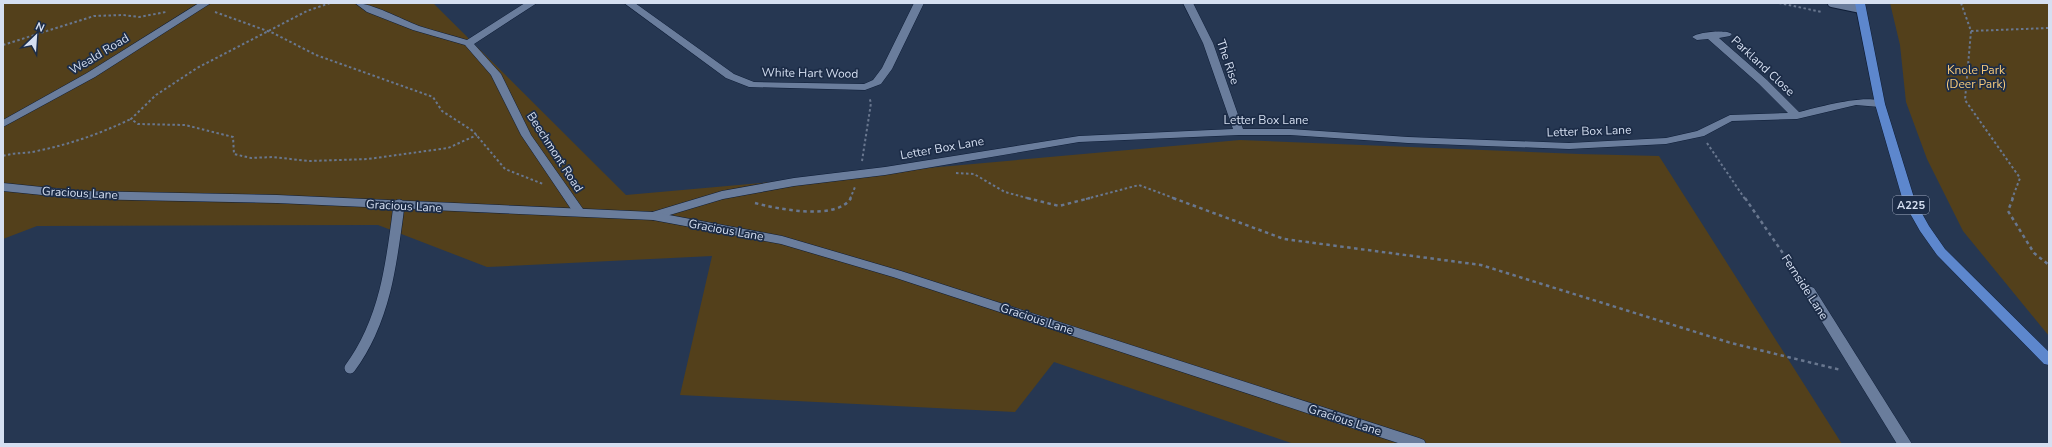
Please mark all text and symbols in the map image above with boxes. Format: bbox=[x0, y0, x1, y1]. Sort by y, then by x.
north arrow bbox=[16, 16, 56, 56]
text: N bbox=[33, 19, 47, 36]
street label: Weald Road bbox=[66, 30, 132, 78]
street label: Parkland Close bbox=[1728, 32, 1798, 100]
street label: The Rise bbox=[1213, 37, 1243, 87]
park label: Knole Park (Deer Park) bbox=[1946, 62, 2006, 92]
street label: White Hart Wood bbox=[762, 64, 858, 82]
street label: Beechmont Road bbox=[523, 109, 587, 195]
street label: Letter Box Lane bbox=[1224, 112, 1308, 128]
street label: Letter Box Lane bbox=[1546, 122, 1632, 140]
street label: Letter Box Lane bbox=[899, 133, 985, 163]
street label: Gracious Lane bbox=[42, 183, 118, 203]
street label: Gracious Lane bbox=[366, 196, 442, 216]
road number: A225 bbox=[1893, 196, 1929, 214]
street label: Gracious Lane bbox=[687, 216, 765, 244]
street label: Fernside Lane bbox=[1778, 251, 1832, 323]
street label: Gracious Lane bbox=[998, 300, 1076, 338]
street label: Gracious Lane bbox=[1306, 401, 1384, 439]

